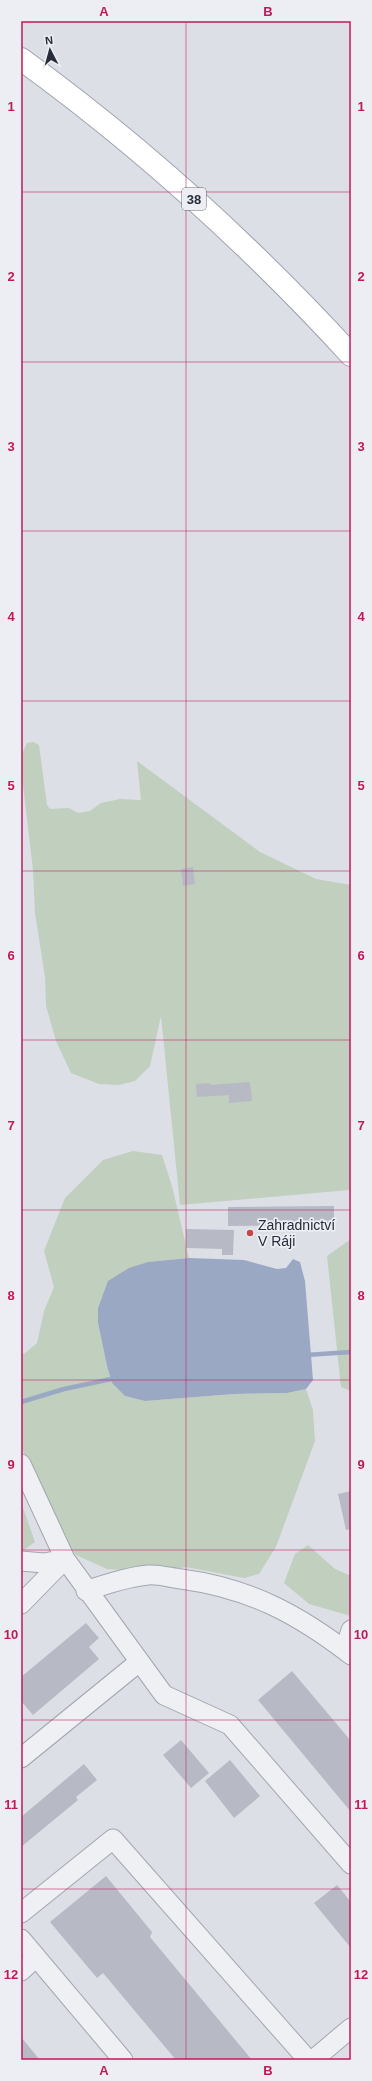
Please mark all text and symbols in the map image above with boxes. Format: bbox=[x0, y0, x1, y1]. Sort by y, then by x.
text: A bbox=[99, 4, 109, 19]
text: B bbox=[263, 4, 273, 19]
north arrow bbox=[30, 30, 70, 70]
text: N bbox=[44, 34, 54, 46]
text: 1 bbox=[7, 99, 15, 114]
text: 1 bbox=[357, 99, 365, 114]
road number: 38 bbox=[182, 188, 206, 210]
text: 2 bbox=[7, 269, 15, 284]
text: 2 bbox=[357, 269, 365, 284]
text: 3 bbox=[7, 439, 15, 454]
text: 3 bbox=[357, 439, 365, 454]
text: 4 bbox=[7, 609, 15, 624]
text: 4 bbox=[357, 609, 365, 624]
text: 5 bbox=[7, 778, 15, 793]
text: 5 bbox=[357, 778, 365, 793]
text: 6 bbox=[7, 948, 15, 963]
text: 6 bbox=[357, 948, 365, 963]
text: 7 bbox=[7, 1118, 15, 1133]
text: 7 bbox=[357, 1118, 365, 1133]
place label: Zahradnictví V Ráji bbox=[258, 1217, 335, 1249]
marker: Zahradnictví V Ráji bbox=[245, 1228, 255, 1238]
text: 8 bbox=[7, 1288, 15, 1303]
text: 8 bbox=[357, 1288, 365, 1303]
text: 9 bbox=[7, 1457, 15, 1472]
text: 9 bbox=[357, 1457, 365, 1472]
text: 10 bbox=[4, 1627, 18, 1642]
text: 10 bbox=[354, 1627, 368, 1642]
text: 11 bbox=[4, 1797, 18, 1812]
text: 11 bbox=[354, 1797, 368, 1812]
text: 12 bbox=[4, 1967, 18, 1982]
text: 12 bbox=[354, 1967, 368, 1982]
text: A bbox=[99, 2063, 109, 2078]
text: B bbox=[263, 2063, 273, 2078]

